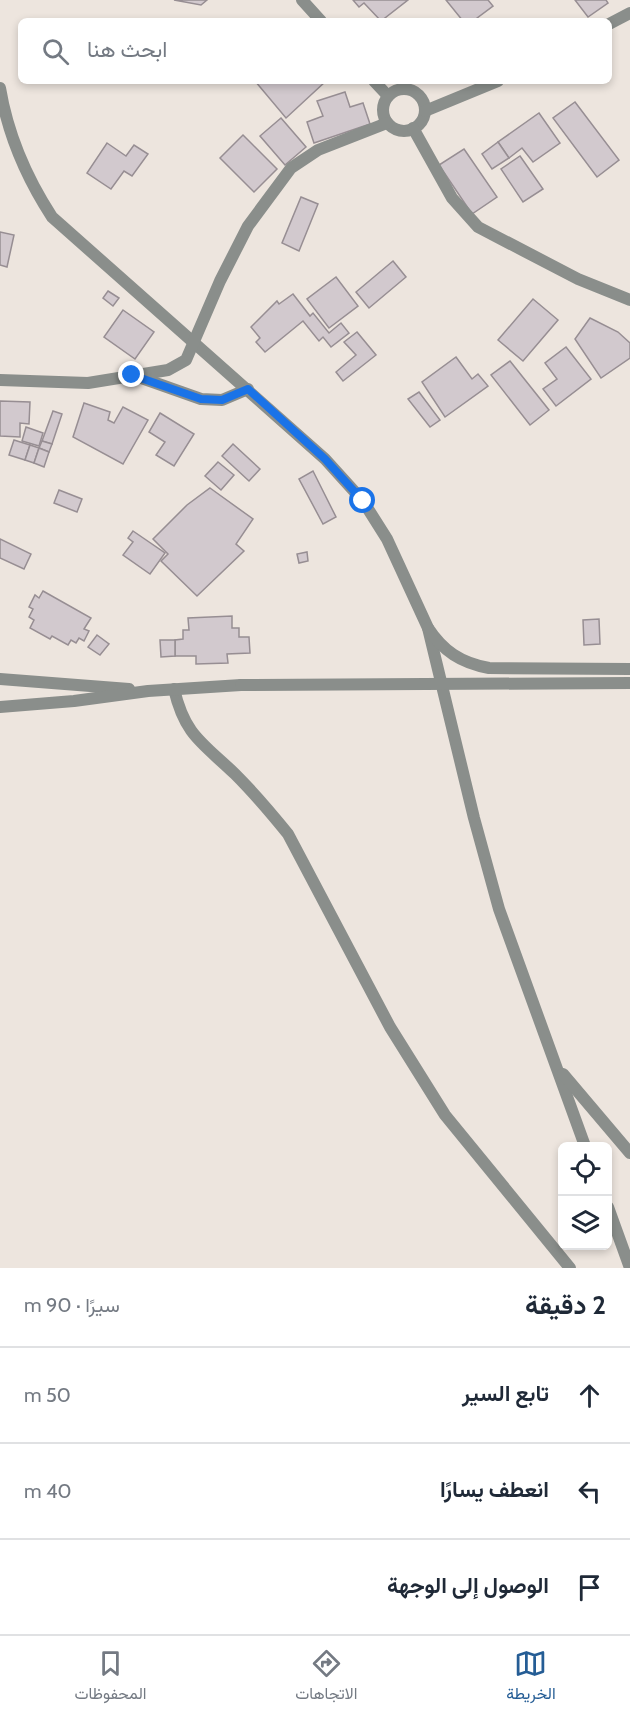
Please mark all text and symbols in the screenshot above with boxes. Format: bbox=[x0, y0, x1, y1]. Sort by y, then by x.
search box bbox=[18, 18, 612, 84]
icon: search bbox=[39, 35, 72, 68]
text: ابحث هنا bbox=[87, 36, 167, 63]
route end bbox=[118, 361, 144, 387]
route start bbox=[349, 487, 375, 513]
map controls bbox=[558, 1142, 612, 1250]
button: locate bbox=[558, 1142, 612, 1196]
button: layers bbox=[558, 1196, 612, 1250]
text: 2 دقيقة bbox=[525, 1289, 606, 1321]
text: سيرًا · 90 m bbox=[24, 1293, 120, 1317]
icon: ahead bbox=[573, 1379, 606, 1412]
text: تابع السير bbox=[462, 1380, 549, 1407]
text: 50 m bbox=[24, 1383, 71, 1407]
icon: left bbox=[573, 1475, 606, 1508]
text: انعطف يسارًا bbox=[440, 1476, 549, 1503]
text: 40 m bbox=[24, 1479, 72, 1503]
icon: arrive bbox=[573, 1571, 606, 1604]
text: الوصول إلى الوجهة bbox=[387, 1572, 549, 1599]
tab: المحفوظات bbox=[74, 1647, 147, 1708]
tab: الاتجاهات bbox=[295, 1647, 357, 1708]
tab: الخريطة bbox=[506, 1647, 556, 1708]

